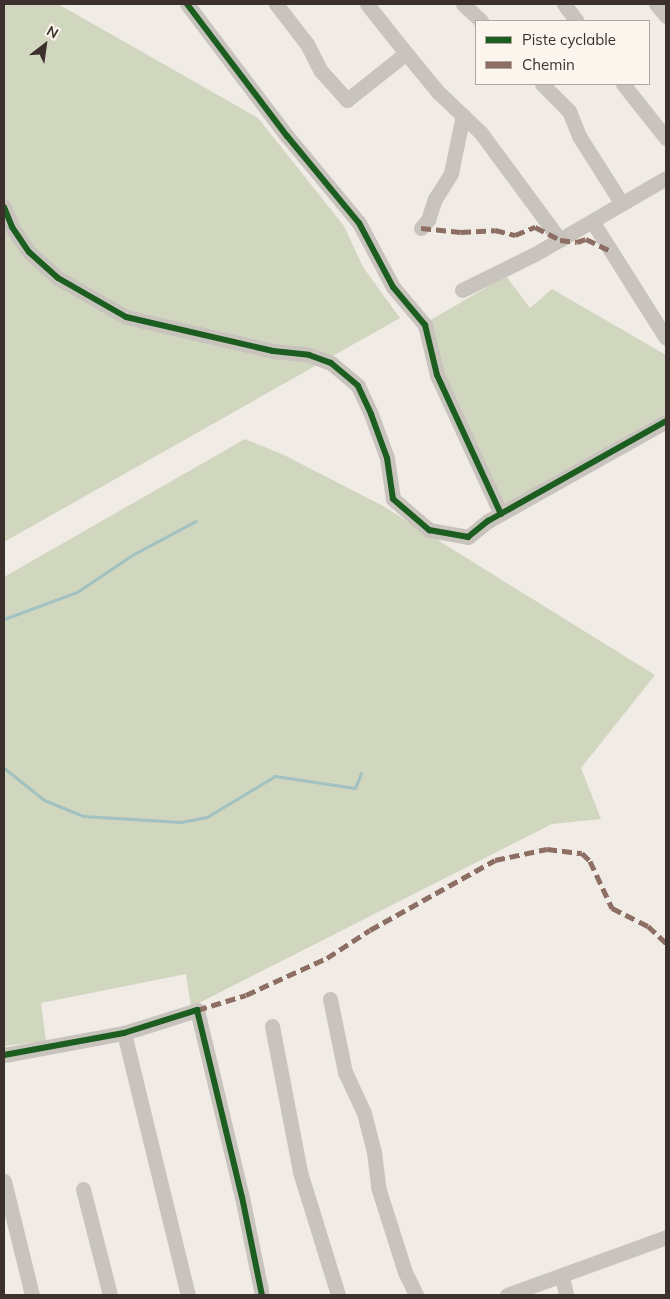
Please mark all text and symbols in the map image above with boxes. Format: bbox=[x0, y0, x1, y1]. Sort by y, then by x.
north arrow bbox=[20, 20, 70, 70]
legend bbox=[475, 20, 650, 85]
text: N bbox=[43, 22, 62, 42]
text: Piste cyclable bbox=[522, 30, 616, 49]
text: Chemin bbox=[522, 55, 575, 74]

